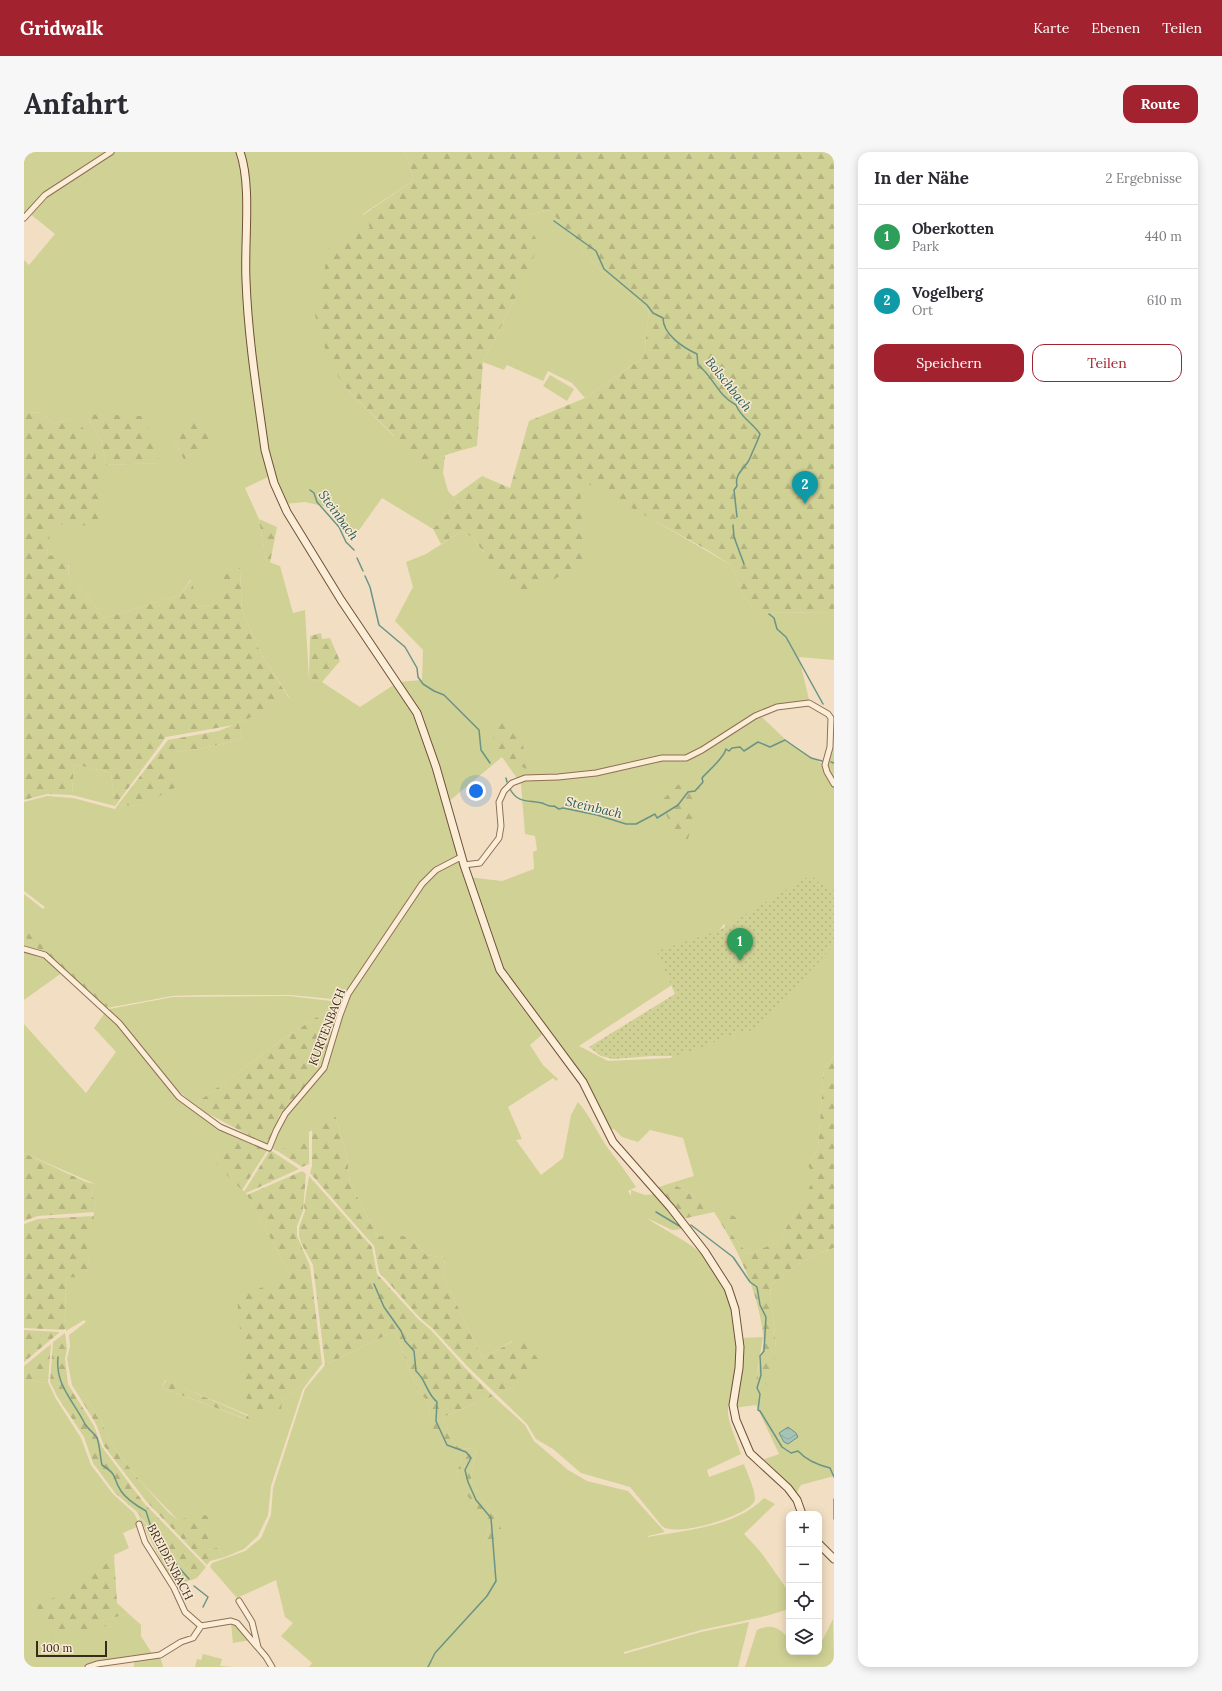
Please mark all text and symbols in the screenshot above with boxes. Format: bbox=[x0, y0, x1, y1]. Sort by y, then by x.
text: Gridwalk bbox=[20, 16, 103, 40]
text: Karte bbox=[1033, 19, 1069, 37]
text: Ebenen bbox=[1091, 19, 1140, 37]
text: Teilen bbox=[1162, 19, 1202, 37]
button: Route bbox=[1123, 85, 1198, 123]
text: Anfahrt bbox=[24, 86, 128, 122]
text: In der Nähe bbox=[874, 167, 969, 189]
text: 2 Ergebnisse bbox=[1106, 170, 1182, 187]
text: Oberkotten bbox=[912, 219, 994, 238]
text: 1 bbox=[884, 228, 890, 245]
text: 440 m bbox=[1145, 228, 1182, 245]
text: Park bbox=[912, 238, 939, 255]
text: Vogelberg bbox=[912, 283, 983, 302]
text: 2 bbox=[884, 292, 890, 309]
text: 610 m bbox=[1147, 292, 1182, 309]
text: Ort bbox=[912, 302, 933, 319]
button: Speichern bbox=[874, 344, 1024, 382]
button: Teilen bbox=[1032, 344, 1182, 382]
water label: Bolschbach bbox=[702, 354, 756, 415]
pin: 2 bbox=[792, 471, 818, 504]
water label: Steinbach bbox=[315, 487, 363, 544]
your location bbox=[466, 781, 486, 801]
water label: Steinbach bbox=[564, 793, 625, 822]
pin: 1 bbox=[727, 928, 753, 961]
street label: KURTENBACH bbox=[305, 986, 348, 1067]
map controls bbox=[786, 1511, 822, 1655]
button: + bbox=[786, 1511, 822, 1547]
street label: BREIDENBACH bbox=[144, 1521, 197, 1602]
button: − bbox=[786, 1547, 822, 1583]
button: locate bbox=[786, 1583, 822, 1619]
button: layers bbox=[786, 1619, 822, 1655]
scale bar bbox=[36, 1639, 107, 1658]
text: 100 m bbox=[42, 1641, 72, 1655]

